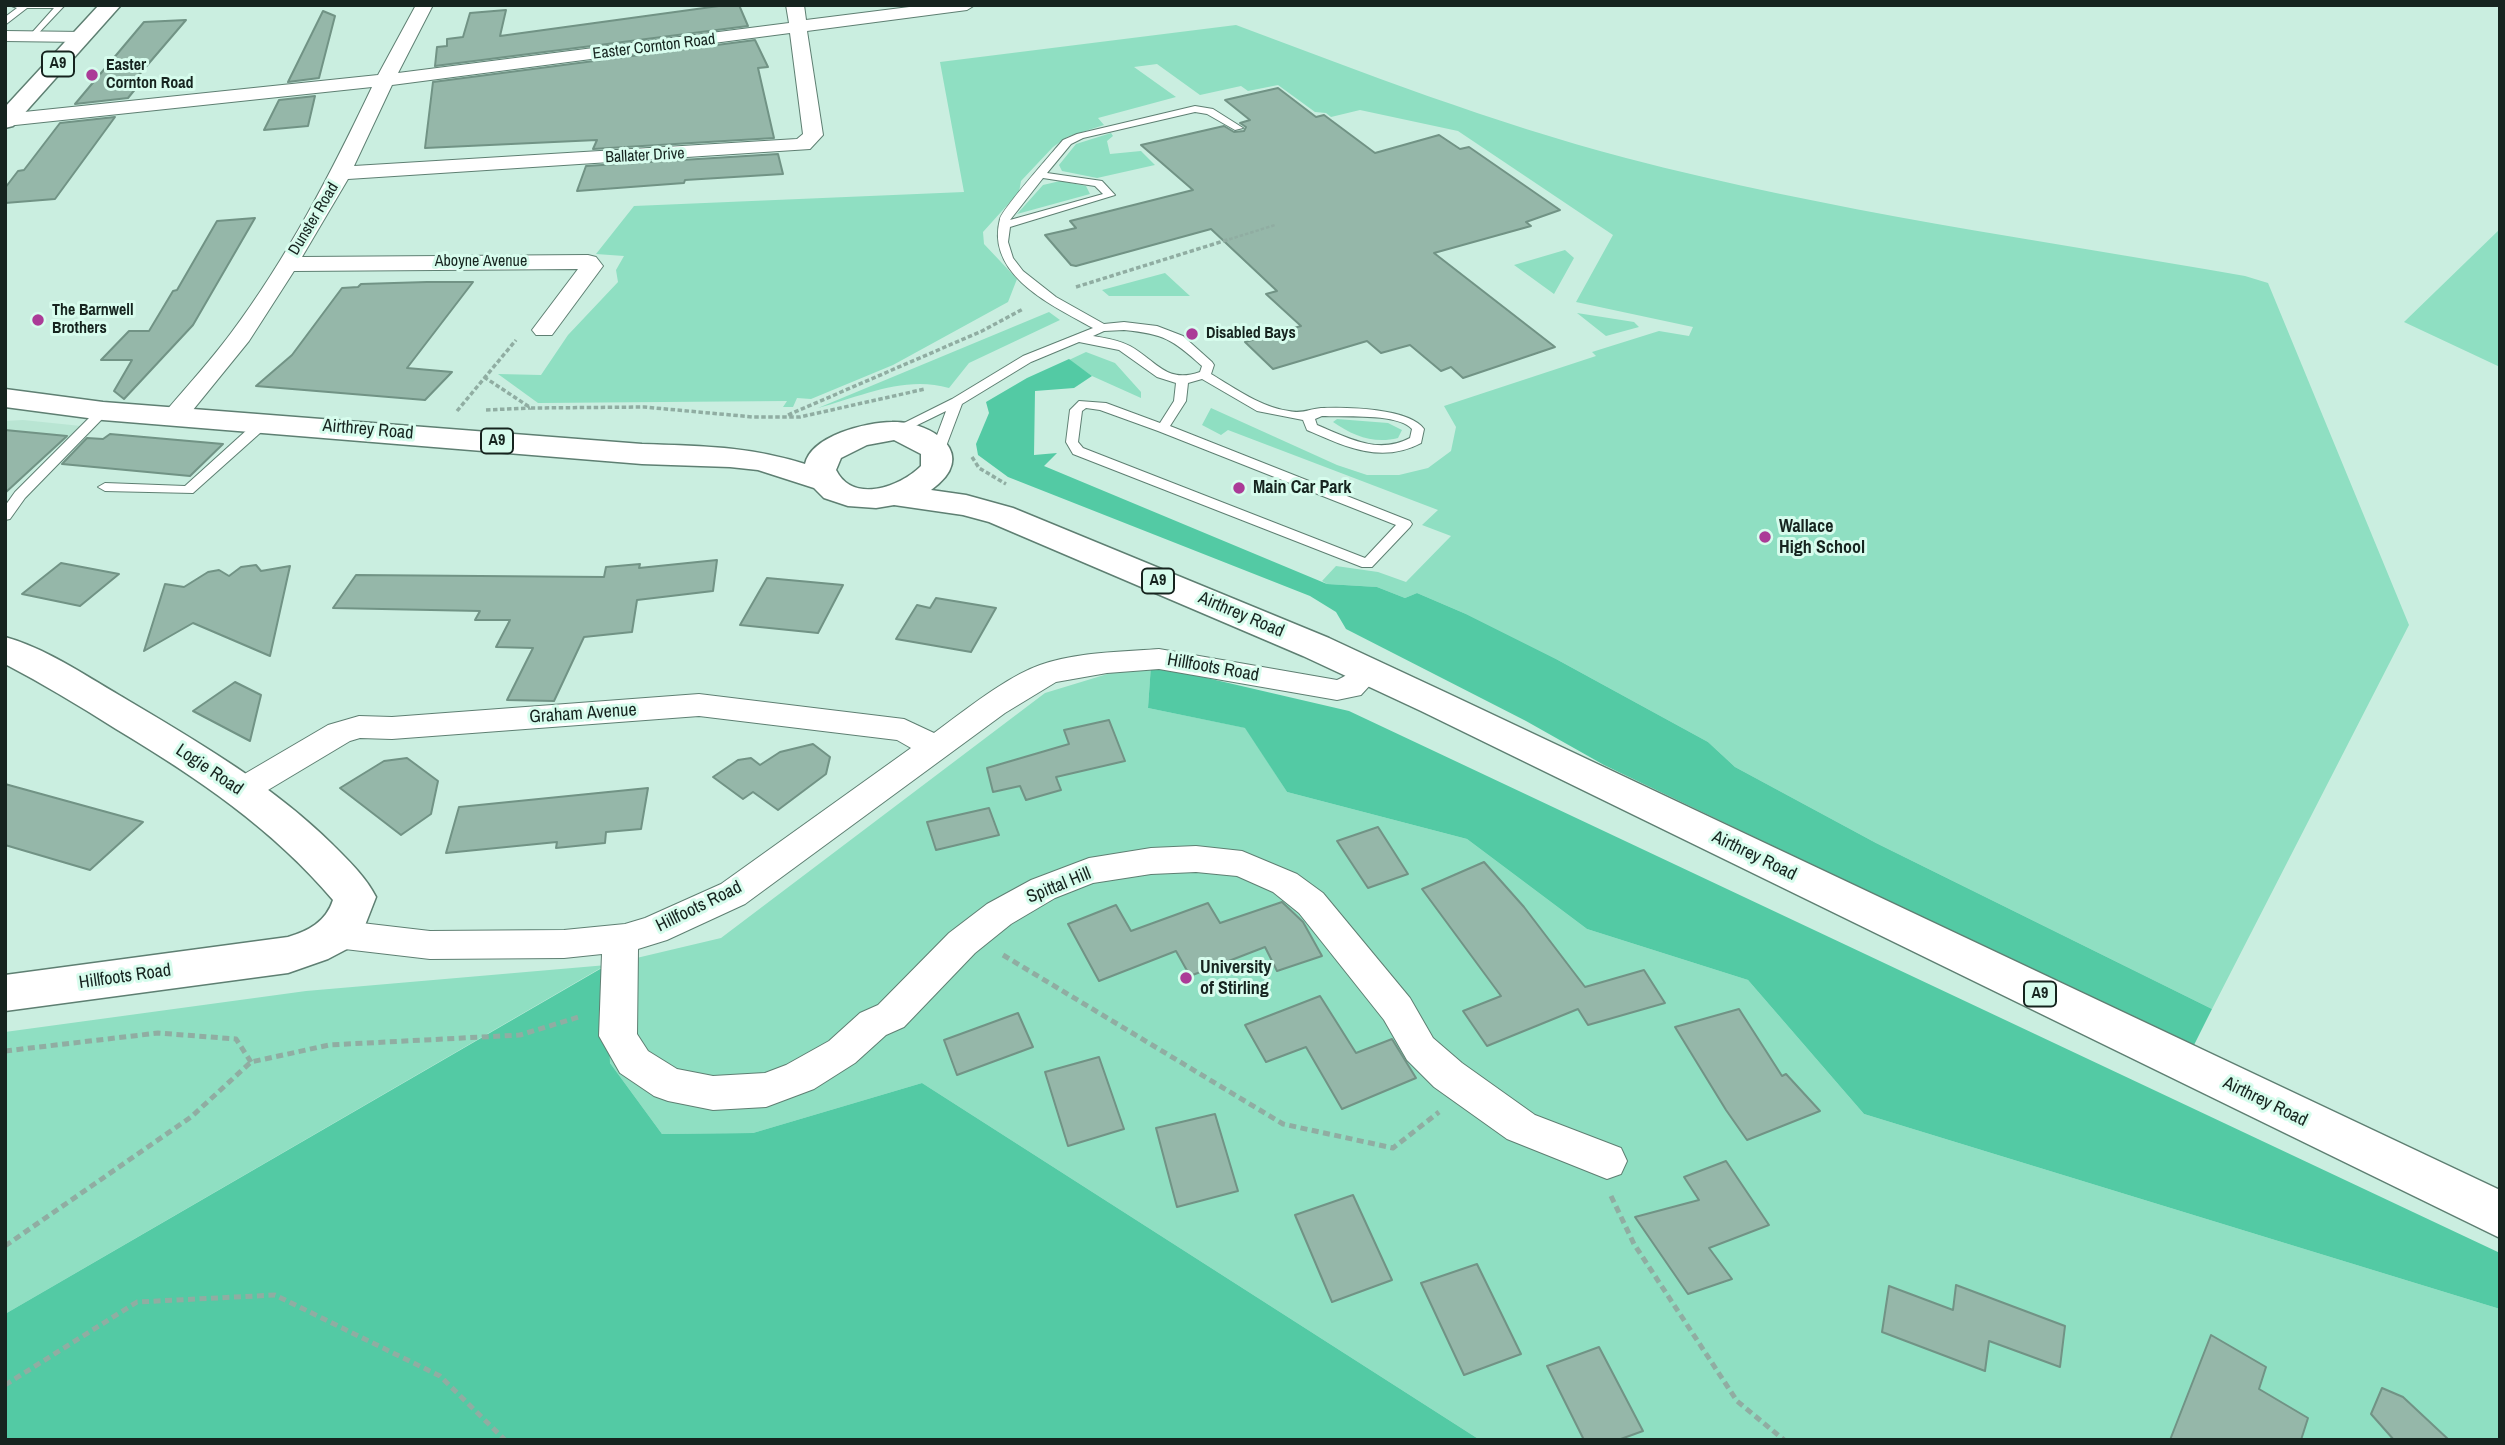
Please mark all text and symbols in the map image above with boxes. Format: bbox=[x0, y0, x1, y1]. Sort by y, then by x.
street label: Easter Cornton Road bbox=[592, 30, 716, 64]
road number: A9 bbox=[42, 52, 74, 76]
place label: Easter Cornton Road bbox=[106, 56, 193, 94]
marker: Easter Cornton Road bbox=[84, 67, 100, 83]
street label: Ballater Drive bbox=[605, 144, 685, 168]
street label: Dunster Road bbox=[285, 179, 343, 259]
street label: Aboyne Avenue bbox=[435, 252, 527, 272]
place label: The Barnwell Brothers bbox=[52, 301, 134, 339]
marker: The Barnwell Brothers bbox=[30, 312, 46, 328]
place label: Disabled Bays bbox=[1206, 324, 1296, 344]
marker: Disabled Bays bbox=[1184, 326, 1200, 342]
street label: Airthrey Road bbox=[322, 415, 414, 445]
road number: A9 bbox=[481, 428, 513, 454]
place label: Main Car Park bbox=[1253, 477, 1351, 499]
marker: Main Car Park bbox=[1231, 480, 1247, 496]
place label: Wallace High School bbox=[1779, 516, 1865, 558]
marker: Wallace High School bbox=[1757, 529, 1773, 545]
road number: A9 bbox=[1142, 568, 1174, 594]
street label: Airthrey Road bbox=[1195, 587, 1287, 643]
street label: Hillfoots Road bbox=[1165, 649, 1261, 687]
street label: Graham Avenue bbox=[529, 699, 637, 729]
street label: Logie Road bbox=[171, 740, 247, 800]
street label: Airthrey Road bbox=[1708, 826, 1800, 886]
street label: Spittal Hill bbox=[1024, 863, 1094, 909]
street label: Hillfoots Road bbox=[653, 877, 745, 937]
place label: University of Stirling bbox=[1200, 957, 1271, 1000]
street label: Hillfoots Road bbox=[78, 960, 172, 994]
marker: University of Stirling bbox=[1178, 970, 1194, 986]
road number: A9 bbox=[2024, 982, 2056, 1006]
street label: Airthrey Road bbox=[2219, 1072, 2311, 1132]

